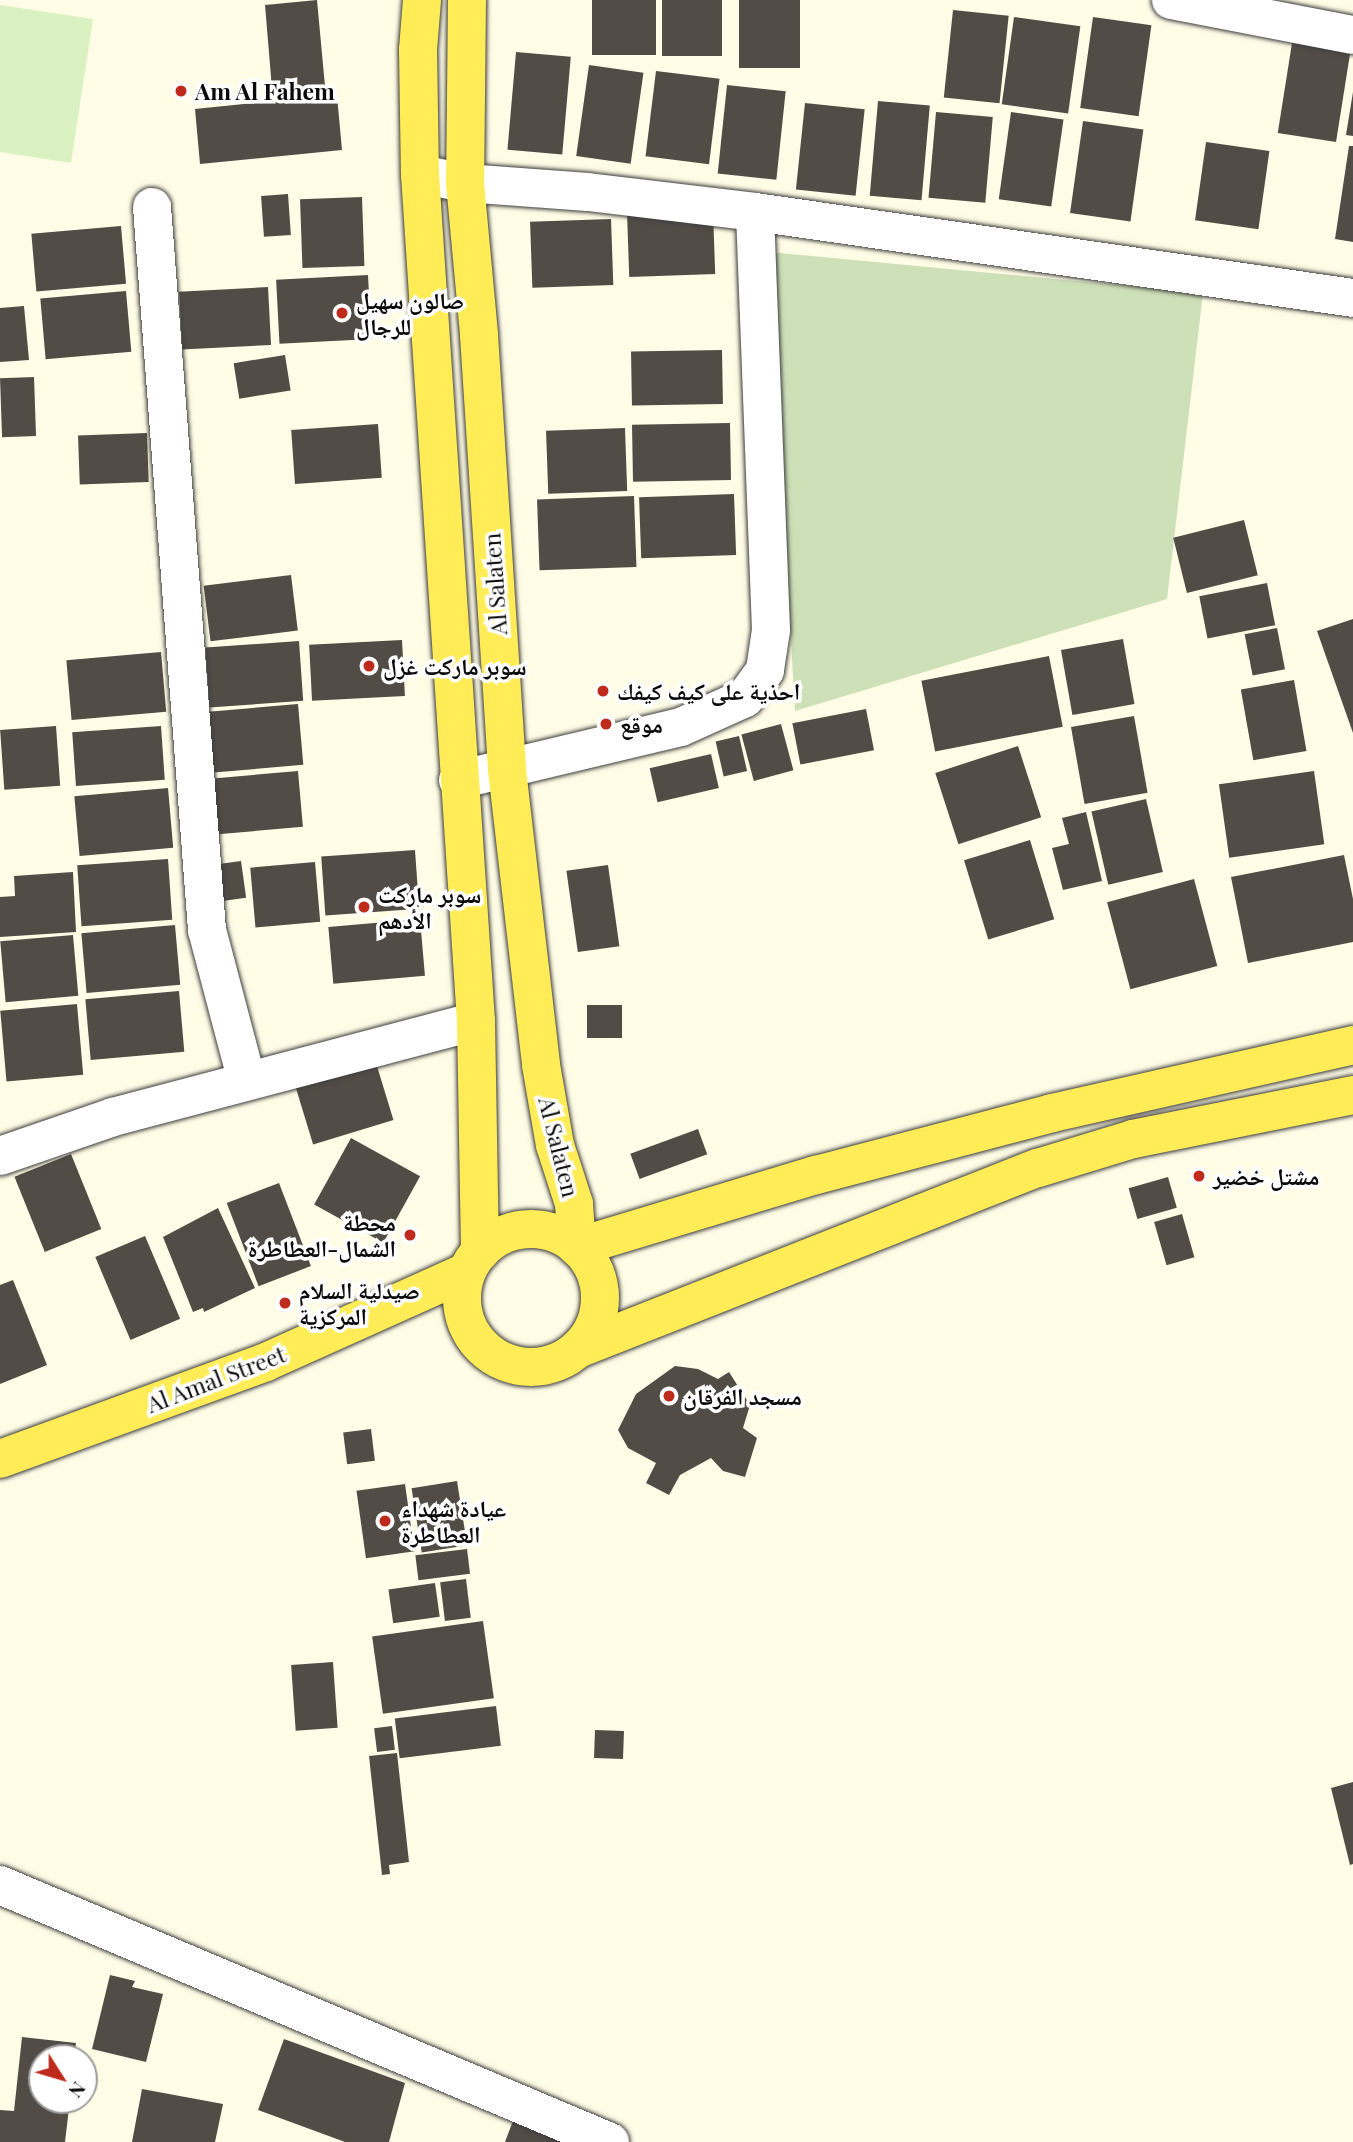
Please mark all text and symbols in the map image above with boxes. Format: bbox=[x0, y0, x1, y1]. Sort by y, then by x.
place label: Am Al Fahem bbox=[195, 77, 336, 105]
marker: Am Al Fahem bbox=[173, 83, 189, 99]
place label: صالون سهيل للرجال bbox=[356, 286, 464, 340]
marker: صالون سهيل للرجال bbox=[334, 305, 350, 321]
street label: Al Salaten bbox=[478, 532, 512, 636]
place label: سوبر ماركت غزل bbox=[383, 652, 527, 680]
marker: سوبر ماركت غزل bbox=[361, 658, 377, 674]
place label: احذية على كيف كيفك bbox=[617, 677, 800, 705]
marker: احذية على كيف كيفك bbox=[595, 683, 611, 699]
place label: موقع bbox=[620, 710, 663, 738]
marker: موقع bbox=[598, 716, 614, 732]
place label: سوبر ماركت الأدهم bbox=[378, 880, 481, 934]
marker: سوبر ماركت الأدهم bbox=[356, 899, 372, 915]
street label: Al Salaten bbox=[533, 1094, 585, 1200]
place label: مشتل خضير bbox=[1213, 1162, 1319, 1190]
marker: مشتل خضير bbox=[1191, 1168, 1207, 1184]
place label: محطة الشمال-العطاطرة bbox=[248, 1208, 396, 1262]
marker: محطة الشمال-العطاطرة bbox=[402, 1227, 418, 1243]
place label: صيدلية السلام المركزية bbox=[299, 1276, 420, 1330]
marker: صيدلية السلام المركزية bbox=[277, 1295, 293, 1311]
street label: Al Amal Street bbox=[142, 1340, 290, 1418]
place label: مسجد الفرقان bbox=[683, 1382, 802, 1410]
marker: مسجد الفرقان bbox=[661, 1388, 677, 1404]
place label: عيادة شهداء العطاطرة bbox=[401, 1494, 506, 1548]
marker: عيادة شهداء العطاطرة bbox=[375, 1511, 395, 1531]
north arrow bbox=[28, 2044, 98, 2114]
text: N bbox=[64, 2077, 93, 2104]

